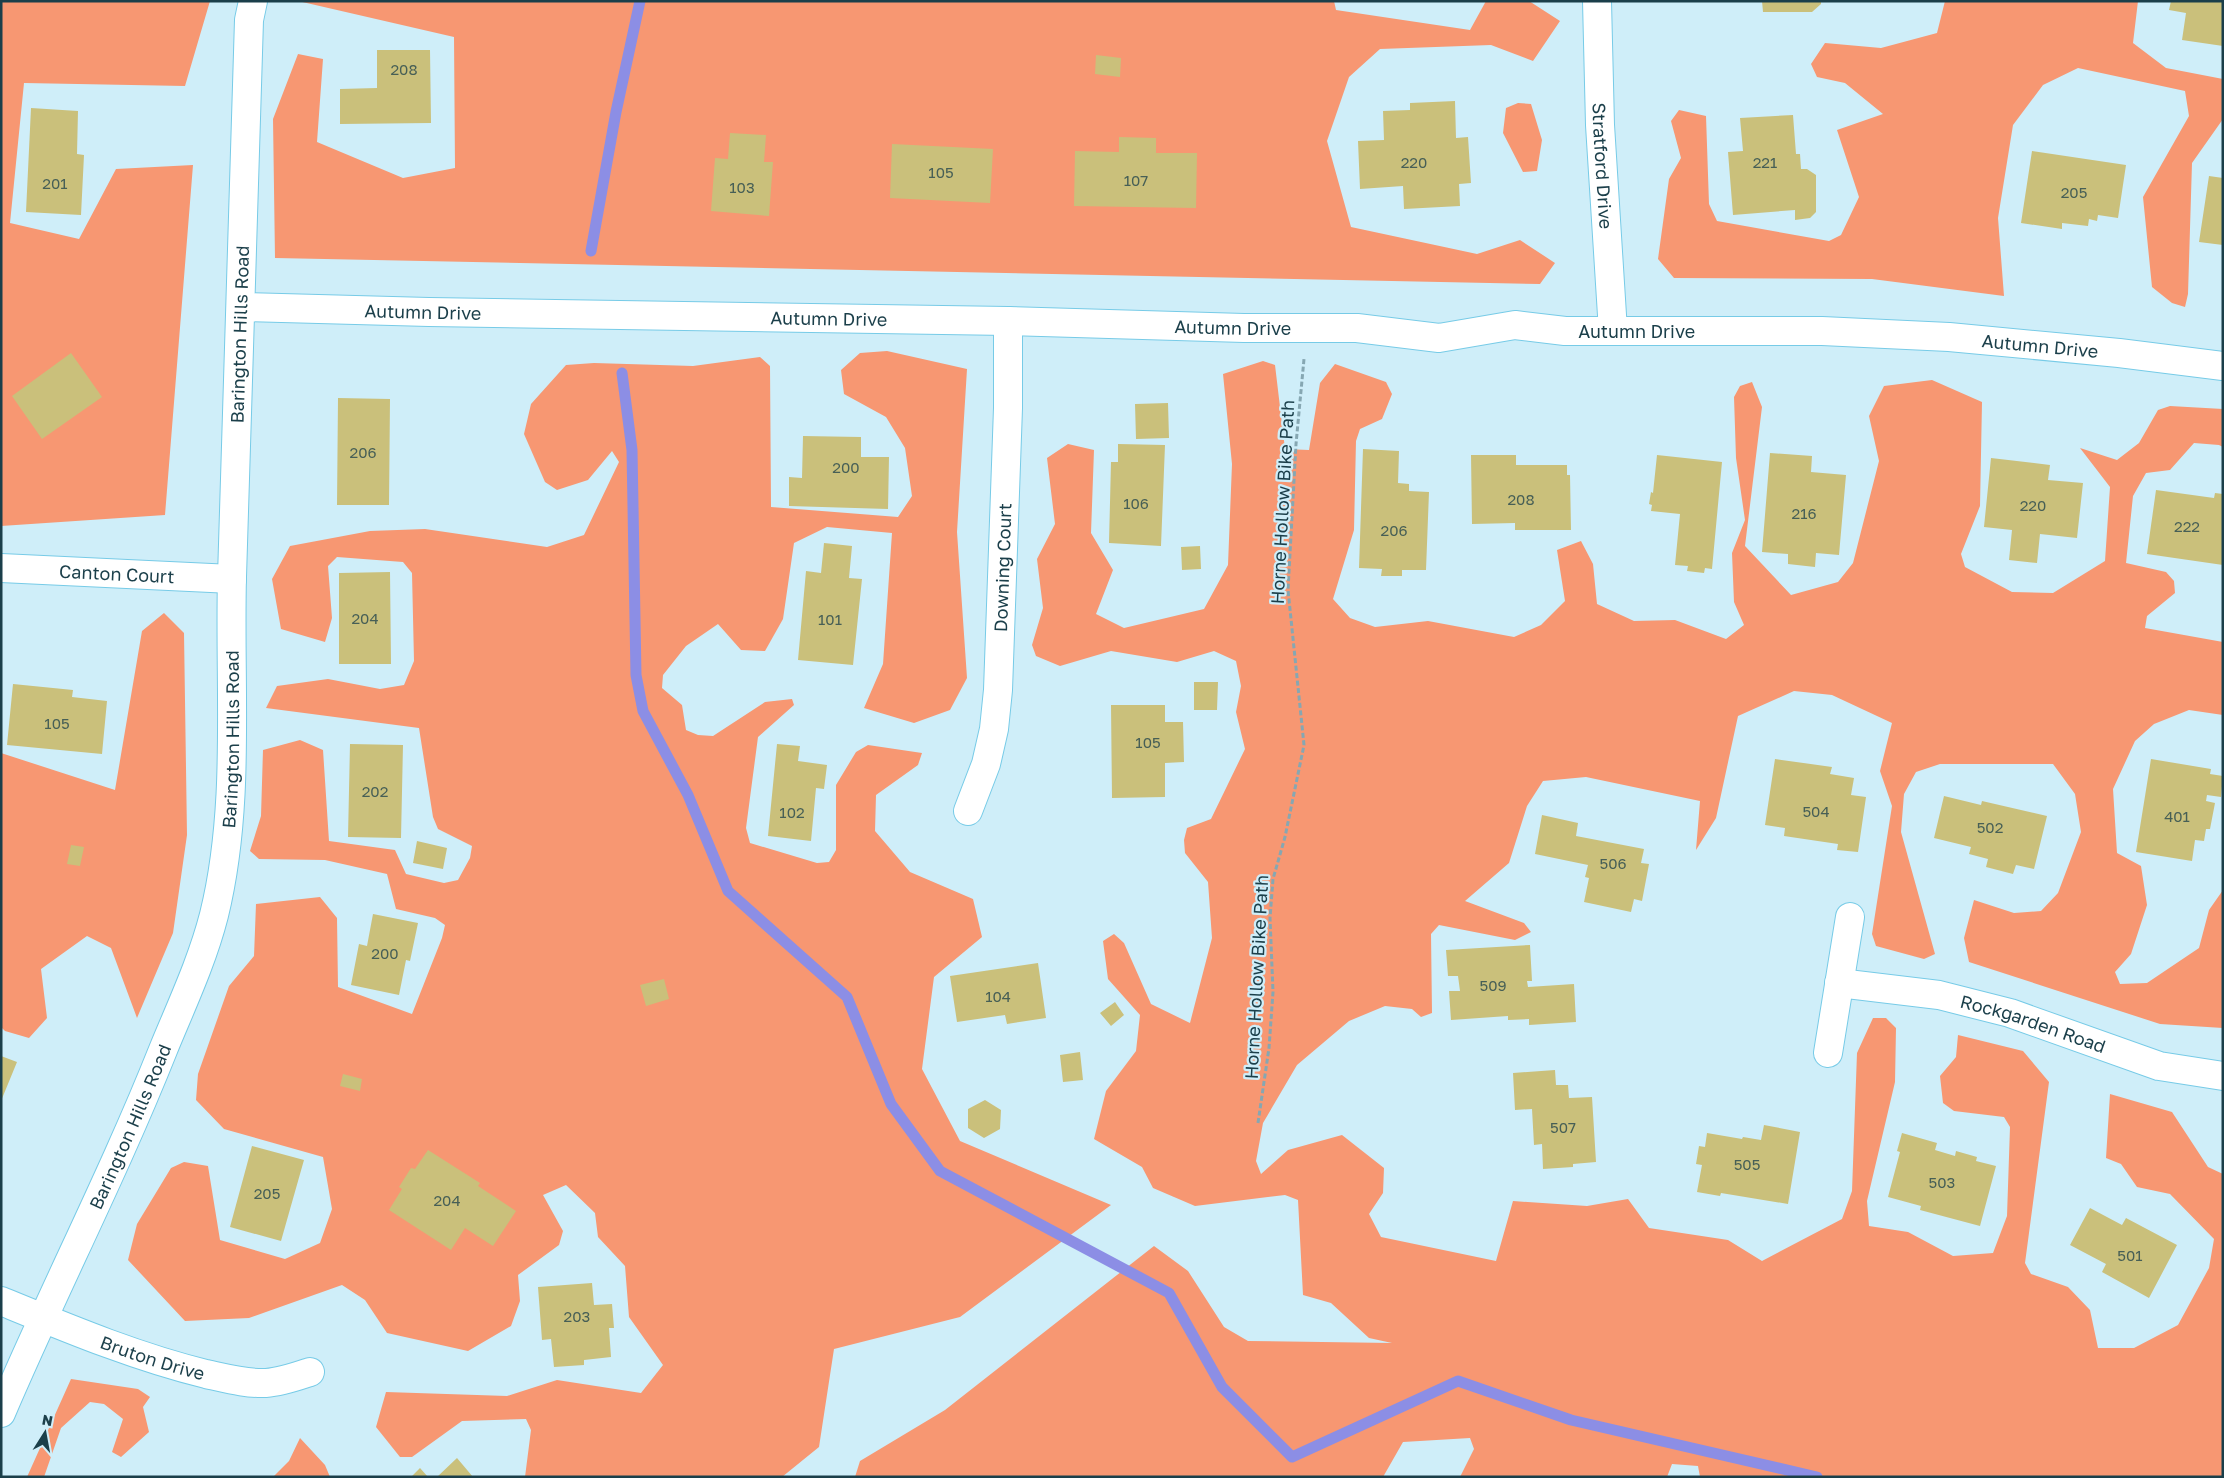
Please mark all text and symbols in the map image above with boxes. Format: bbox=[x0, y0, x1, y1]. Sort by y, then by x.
house number: 208 bbox=[390, 60, 418, 78]
street label: Stratford Drive bbox=[1588, 102, 1618, 230]
house number: 220 bbox=[1401, 153, 1427, 171]
house number: 221 bbox=[1753, 153, 1777, 171]
house number: 105 bbox=[928, 163, 954, 181]
house number: 107 bbox=[1124, 171, 1148, 189]
house number: 201 bbox=[42, 174, 68, 192]
house number: 103 bbox=[729, 178, 755, 196]
house number: 205 bbox=[2061, 183, 2087, 201]
street label: Barington Hills Road bbox=[226, 245, 253, 424]
street label: Autumn Drive bbox=[364, 299, 482, 324]
street label: Autumn Drive bbox=[770, 306, 887, 330]
street label: Autumn Drive bbox=[1174, 315, 1291, 339]
street label: Autumn Drive bbox=[1578, 320, 1695, 342]
street label: Autumn Drive bbox=[1981, 329, 2099, 362]
street label: Horne Hollow Bike Path bbox=[1266, 399, 1298, 605]
house number: 206 bbox=[349, 443, 377, 461]
house number: 200 bbox=[832, 458, 860, 476]
house number: 208 bbox=[1507, 490, 1535, 508]
house number: 106 bbox=[1123, 494, 1149, 512]
house number: 220 bbox=[2020, 496, 2046, 514]
street label: Downing Court bbox=[989, 503, 1016, 632]
house number: 216 bbox=[1791, 504, 1817, 522]
house number: 222 bbox=[2174, 517, 2200, 535]
house number: 206 bbox=[1380, 521, 1408, 539]
street label: Canton Court bbox=[59, 560, 175, 587]
house number: 204 bbox=[351, 609, 379, 627]
house number: 101 bbox=[818, 610, 842, 628]
street label: Barington Hills Road bbox=[217, 650, 243, 829]
house number: 105 bbox=[44, 714, 70, 732]
house number: 105 bbox=[1135, 733, 1161, 751]
house number: 202 bbox=[362, 782, 388, 800]
house number: 504 bbox=[1802, 802, 1830, 820]
house number: 102 bbox=[779, 803, 805, 821]
house number: 401 bbox=[2164, 807, 2190, 825]
house number: 502 bbox=[1977, 818, 2003, 836]
house number: 506 bbox=[1599, 854, 1627, 872]
street label: Horne Hollow Bike Path bbox=[1240, 874, 1272, 1080]
house number: 200 bbox=[371, 944, 399, 962]
house number: 509 bbox=[1479, 976, 1507, 994]
house number: 104 bbox=[985, 987, 1011, 1005]
street label: Rockgarden Road bbox=[1958, 990, 2109, 1057]
street label: Barington Hills Road bbox=[84, 1041, 175, 1213]
house number: 507 bbox=[1550, 1118, 1576, 1136]
house number: 505 bbox=[1734, 1155, 1760, 1173]
house number: 503 bbox=[1929, 1173, 1955, 1191]
house number: 205 bbox=[254, 1184, 280, 1202]
house number: 204 bbox=[433, 1191, 461, 1209]
house number: 501 bbox=[2117, 1246, 2143, 1264]
house number: 203 bbox=[564, 1307, 590, 1325]
street label: Bruton Drive bbox=[97, 1331, 207, 1384]
north arrow bbox=[20, 1408, 70, 1458]
text: N bbox=[41, 1410, 54, 1429]

